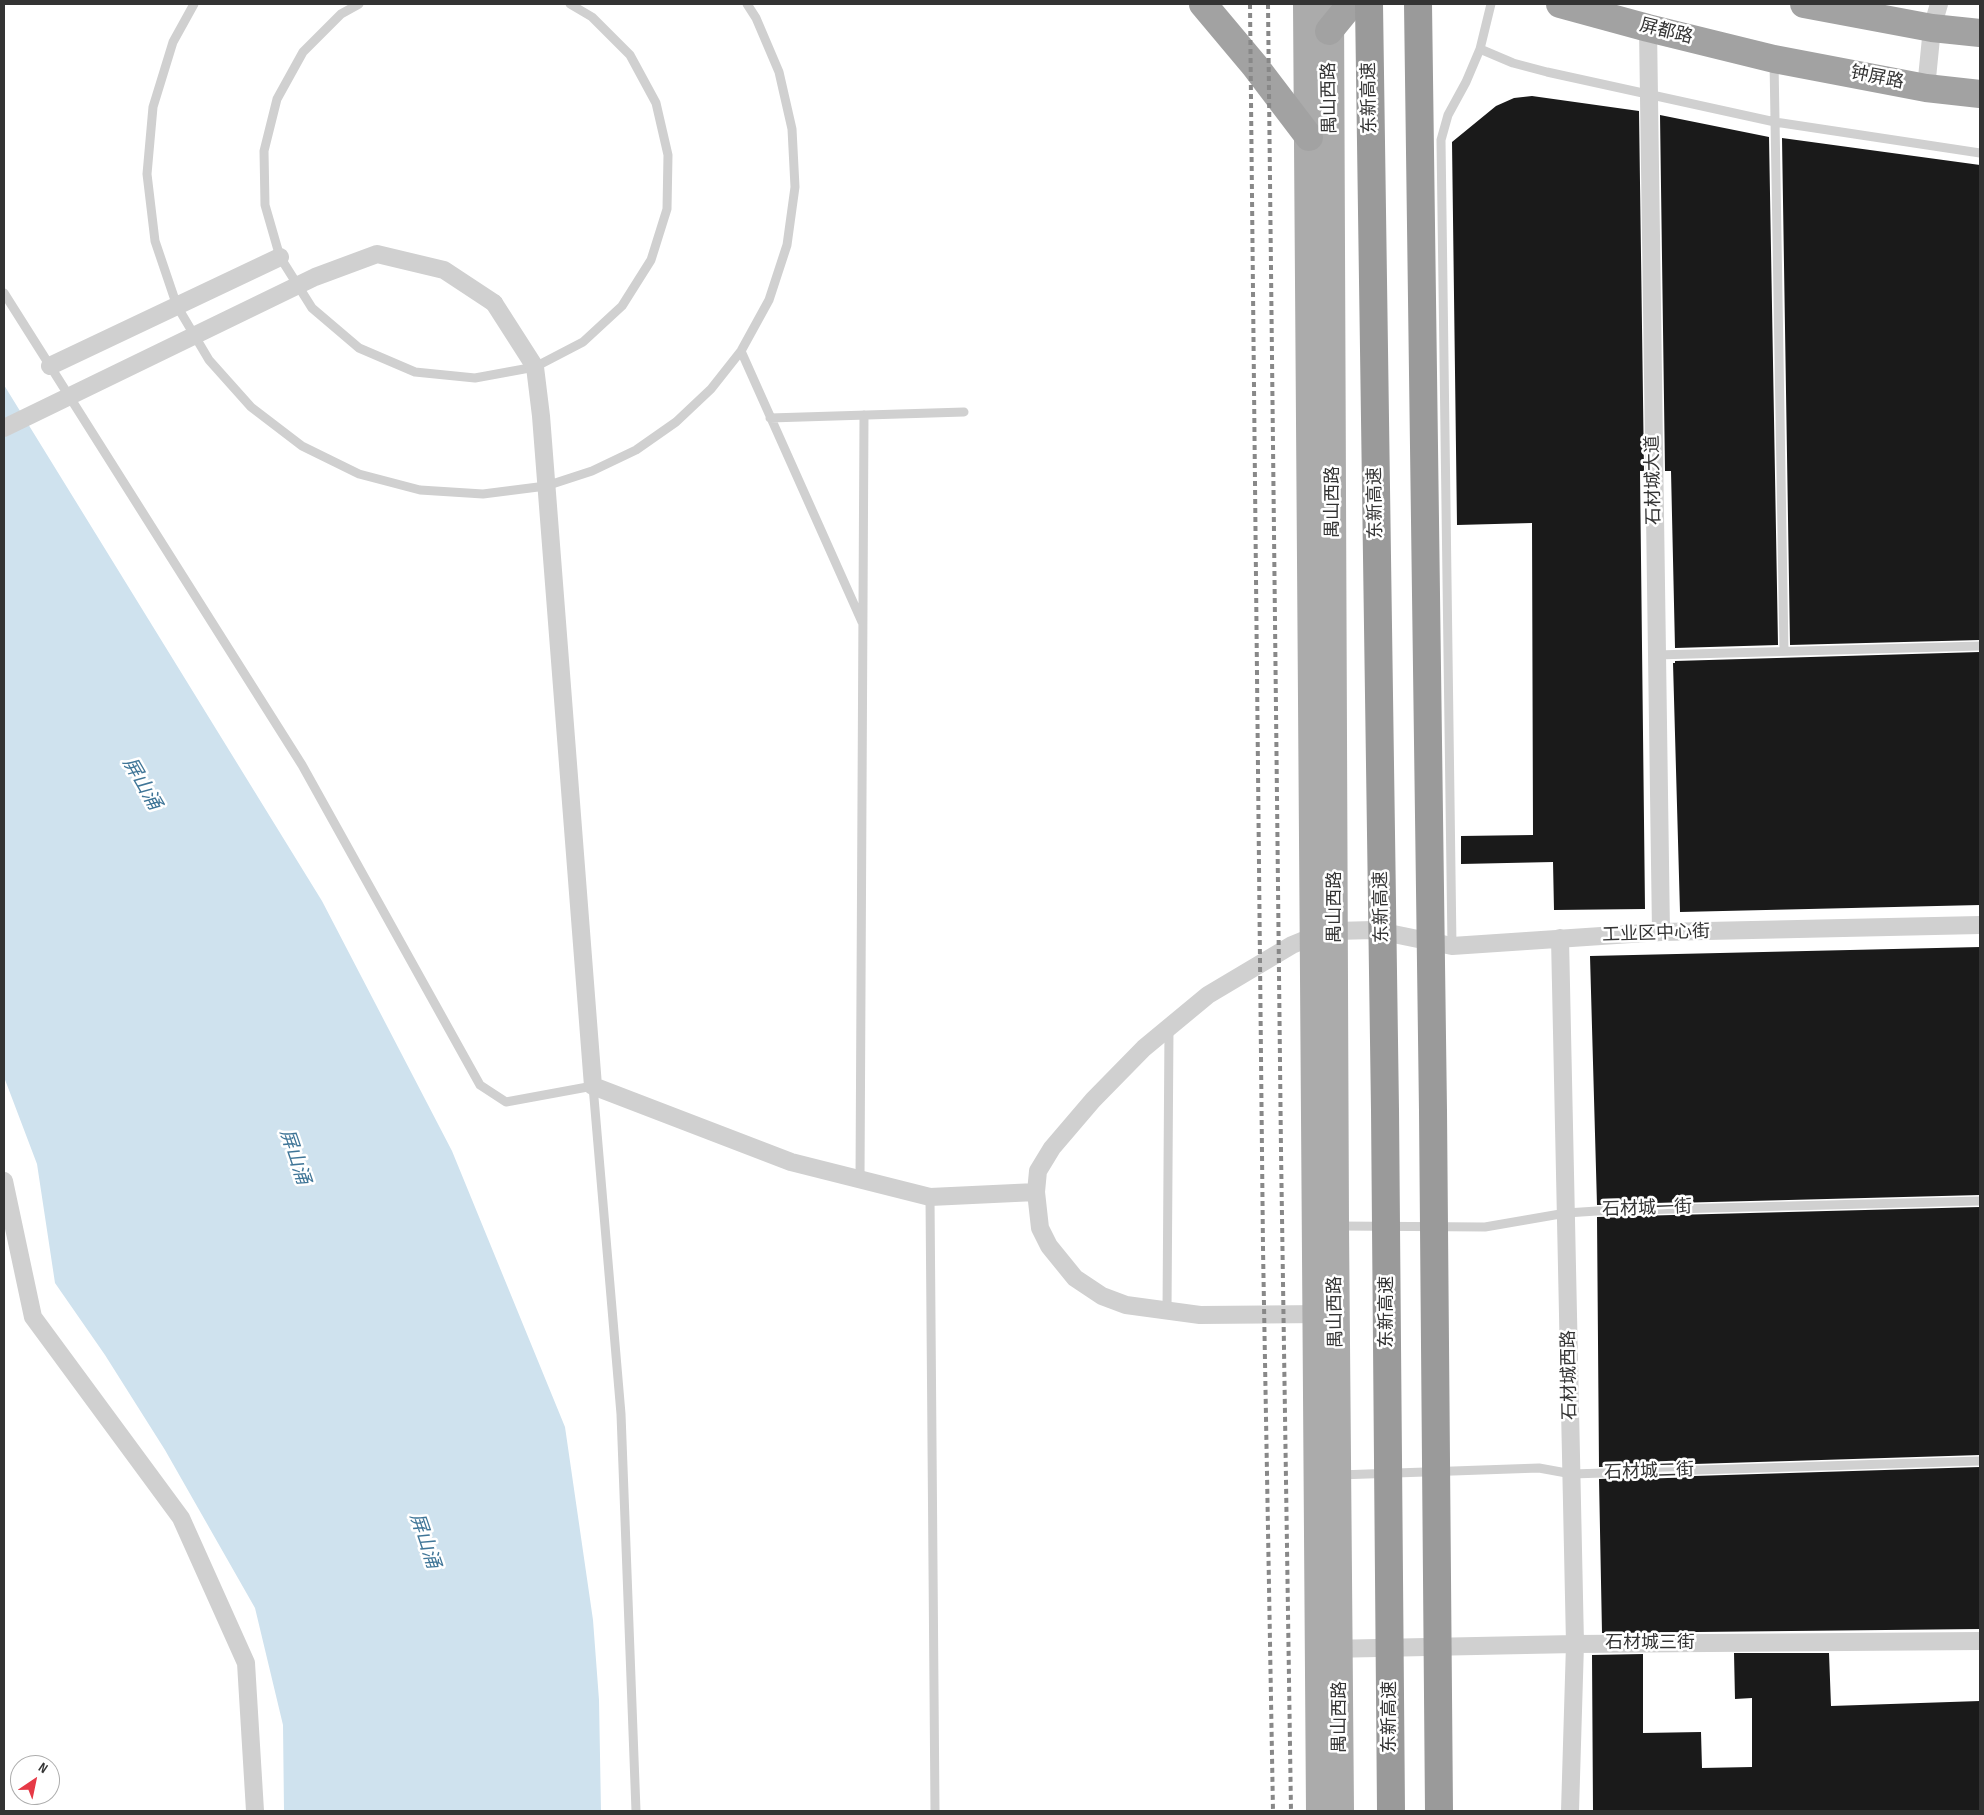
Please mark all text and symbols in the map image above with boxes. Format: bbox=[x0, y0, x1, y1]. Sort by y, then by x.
street label: 屏都路 bbox=[1637, 15, 1695, 49]
street label: 禺山西路 bbox=[1319, 62, 1341, 134]
street label: 东新高速 bbox=[1359, 62, 1381, 134]
street label: 钟屏路 bbox=[1848, 62, 1906, 94]
street label: 石材城大道 bbox=[1642, 435, 1666, 525]
street label: 禺山西路 bbox=[1322, 466, 1344, 538]
street label: 东新高速 bbox=[1365, 467, 1387, 539]
water label: 屏山涌 bbox=[117, 754, 165, 814]
street label: 禺山西路 bbox=[1324, 871, 1346, 943]
street label: 东新高速 bbox=[1371, 871, 1393, 943]
street label: 工业区中心街 bbox=[1602, 921, 1710, 947]
water label: 屏山涌 bbox=[274, 1126, 314, 1188]
street label: 石材城一街 bbox=[1602, 1197, 1692, 1221]
street label: 禺山西路 bbox=[1325, 1276, 1347, 1348]
street label: 东新高速 bbox=[1376, 1276, 1398, 1348]
street label: 石材城西路 bbox=[1558, 1330, 1582, 1420]
street label: 石材城二街 bbox=[1604, 1460, 1694, 1484]
water label: 屏山涌 bbox=[404, 1510, 444, 1572]
street label: 石材城三街 bbox=[1605, 1632, 1695, 1654]
street label: 禺山西路 bbox=[1329, 1681, 1351, 1753]
street label: 东新高速 bbox=[1379, 1681, 1401, 1753]
north arrow bbox=[10, 1755, 60, 1805]
text: N bbox=[35, 1759, 51, 1777]

